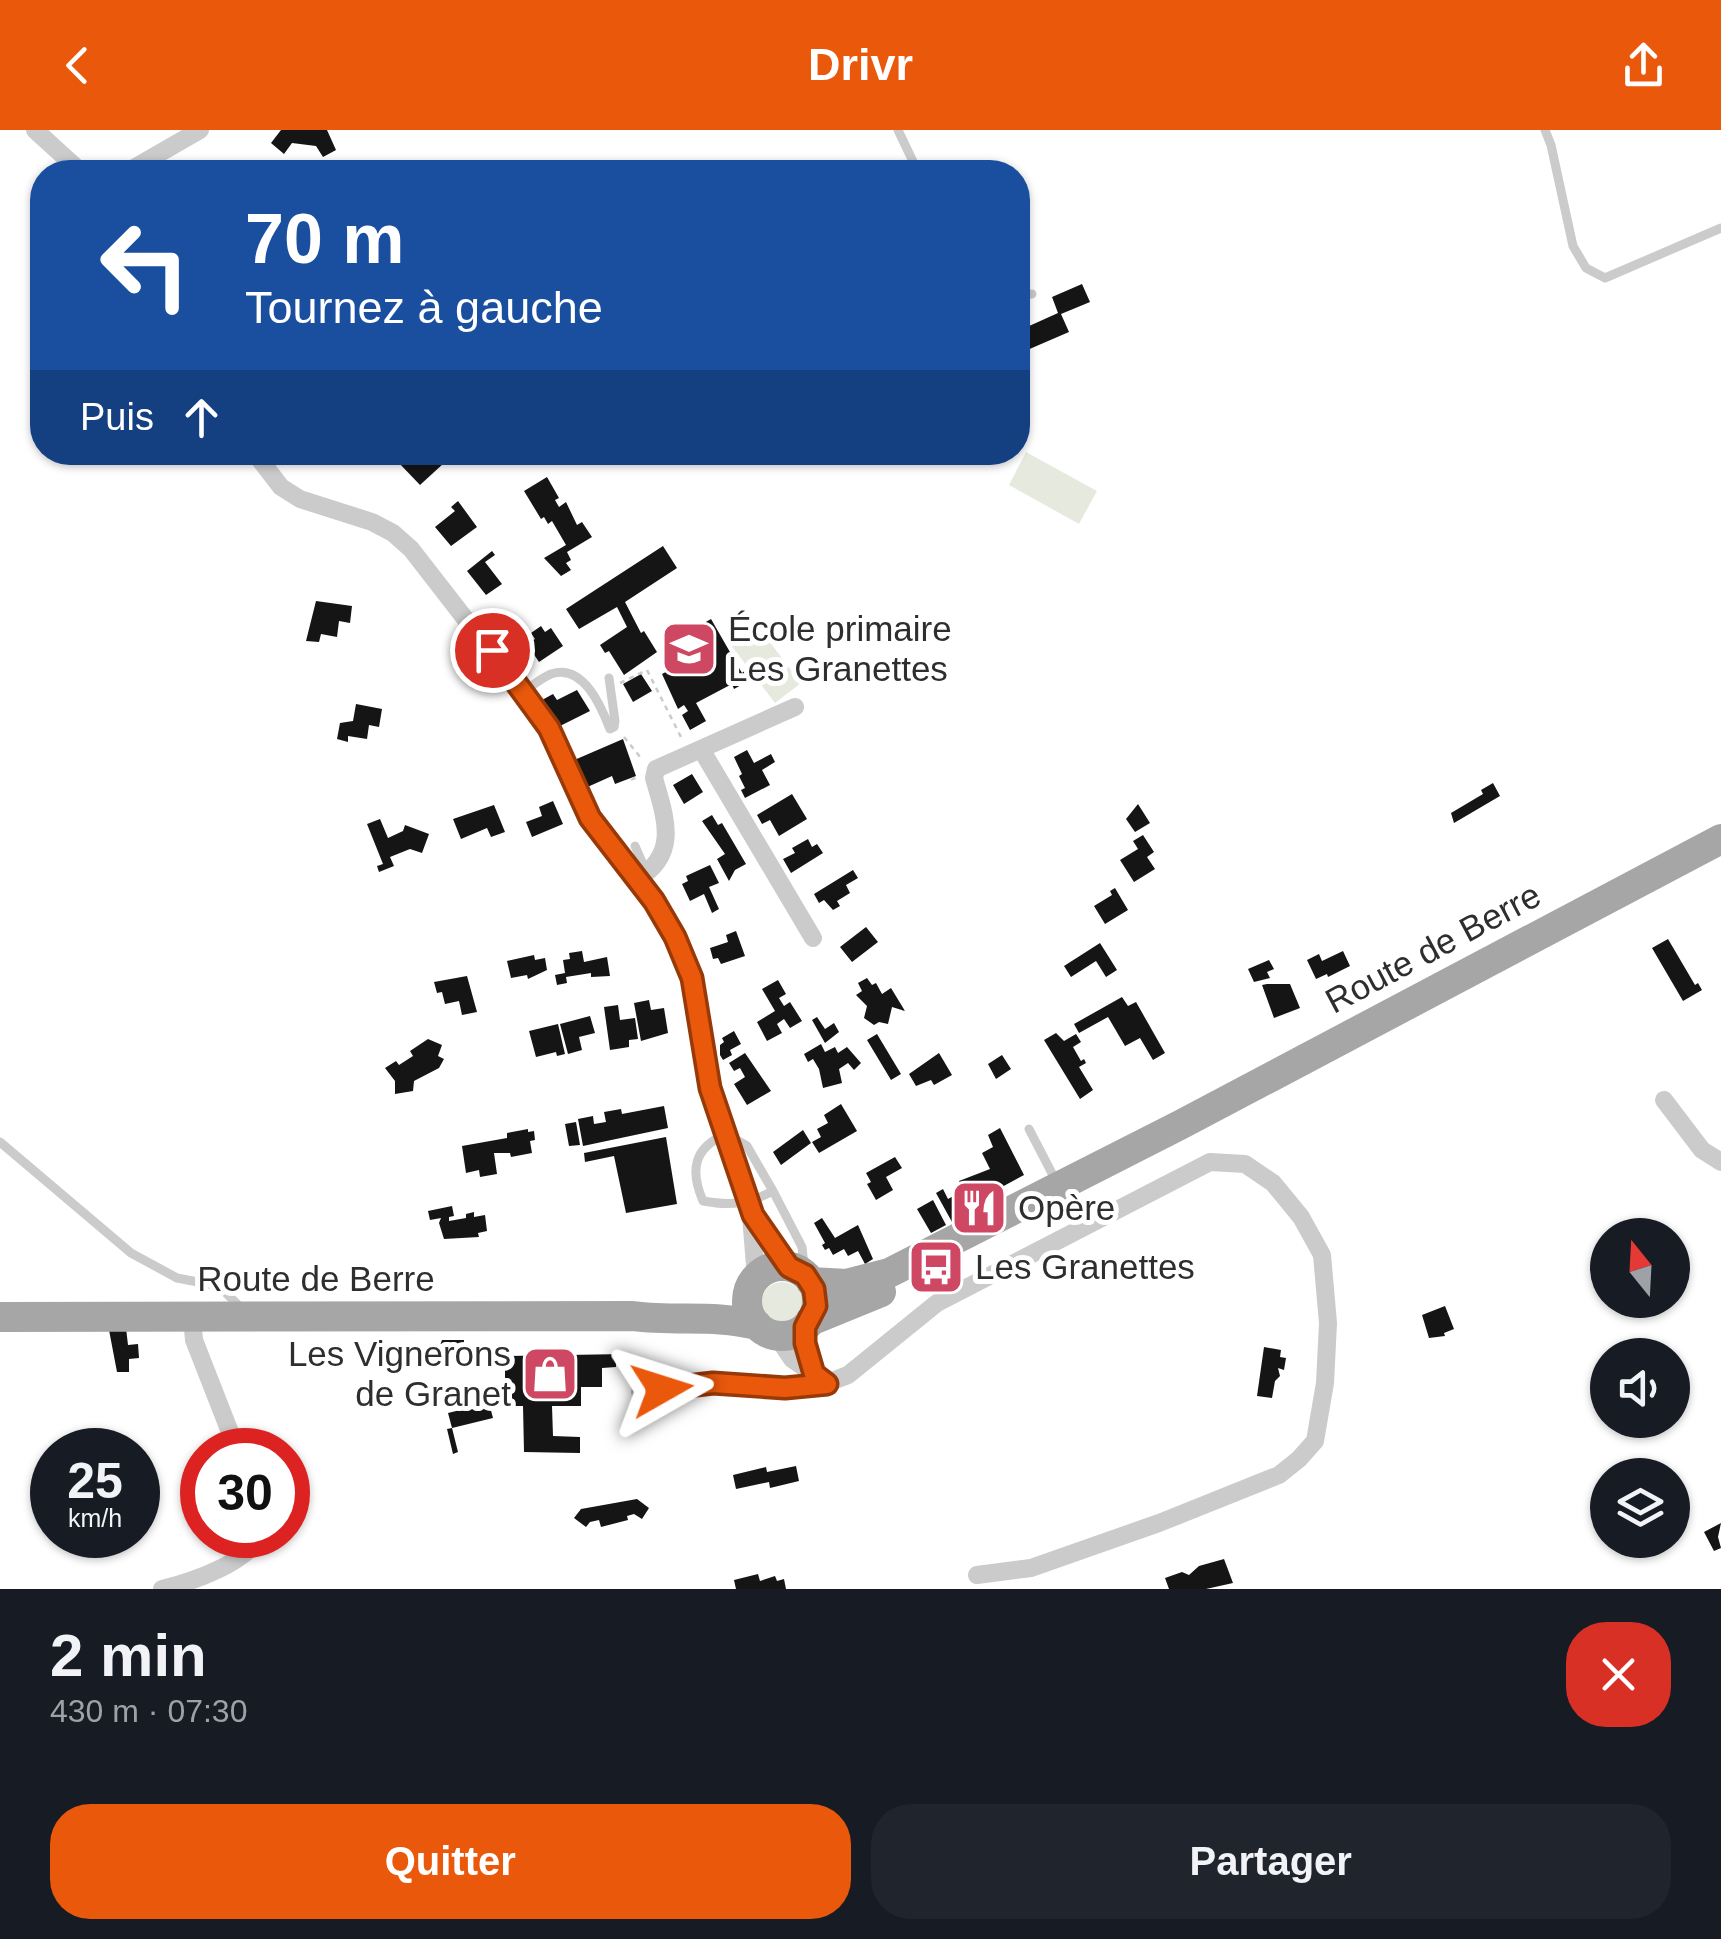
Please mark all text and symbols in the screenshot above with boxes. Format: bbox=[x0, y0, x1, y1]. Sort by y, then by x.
icon: back bbox=[50, 38, 105, 93]
icon: share bbox=[1616, 38, 1671, 93]
text: Drivr bbox=[808, 39, 913, 90]
icon: left bbox=[80, 200, 210, 330]
text: 70 m bbox=[245, 200, 405, 278]
text: Tournez à gauche bbox=[245, 282, 603, 333]
icon: ahead bbox=[174, 390, 229, 445]
text: Puis bbox=[80, 396, 154, 438]
pin bbox=[450, 608, 535, 693]
place label: École primaire Les Granettes bbox=[728, 609, 952, 688]
school or university icon: École primaire Les Granettes bbox=[659, 619, 719, 679]
icon: arrive bbox=[465, 623, 520, 678]
street label: Route de Berre bbox=[1319, 875, 1547, 1020]
restaurant icon: Opère bbox=[949, 1178, 1009, 1238]
place label: Opère bbox=[1018, 1188, 1115, 1227]
north arrow bbox=[1590, 1218, 1690, 1318]
map controls bbox=[1590, 1218, 1690, 1558]
bus stop icon: Les Granettes bbox=[906, 1237, 966, 1297]
place label: Les Granettes bbox=[975, 1247, 1195, 1286]
street label: Route de Berre bbox=[197, 1259, 435, 1298]
place label: Les Vignerons de Granet bbox=[288, 1334, 511, 1413]
position arrow bbox=[610, 1337, 714, 1441]
button: sound bbox=[1590, 1338, 1690, 1438]
shop icon: Les Vignerons de Granet bbox=[520, 1344, 580, 1404]
speed limit sign: 30 bbox=[180, 1428, 310, 1558]
text: 25 bbox=[67, 1453, 123, 1509]
button: layers bbox=[1590, 1458, 1690, 1558]
text: km/h bbox=[68, 1504, 122, 1532]
text: 2 min bbox=[50, 1622, 207, 1689]
button: close bbox=[1566, 1622, 1671, 1727]
text: 430 m · 07:30 bbox=[50, 1693, 247, 1729]
button: Quitter bbox=[50, 1804, 851, 1919]
button: Partager bbox=[871, 1804, 1671, 1919]

